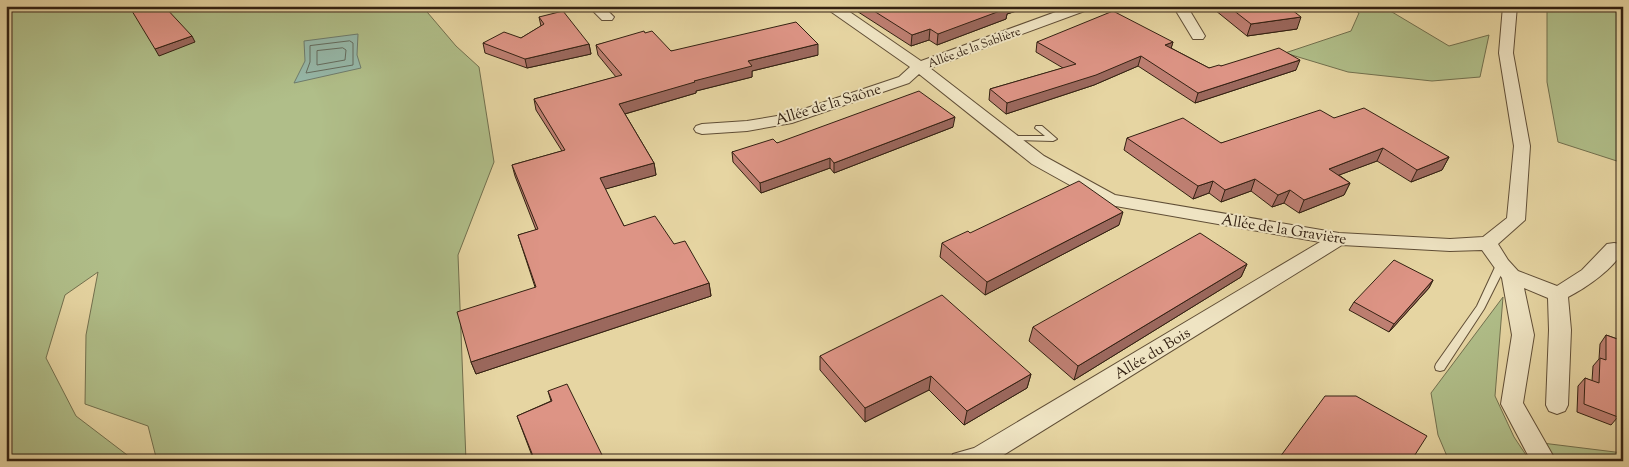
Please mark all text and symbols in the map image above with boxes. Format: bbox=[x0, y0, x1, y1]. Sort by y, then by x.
street label: Allée de la Sablière bbox=[925, 23, 1024, 73]
street label: Allée de la Saône bbox=[773, 79, 884, 132]
street label: Allée de la Gravière bbox=[1220, 210, 1348, 251]
street label: Allée du Bois bbox=[1111, 323, 1195, 385]

